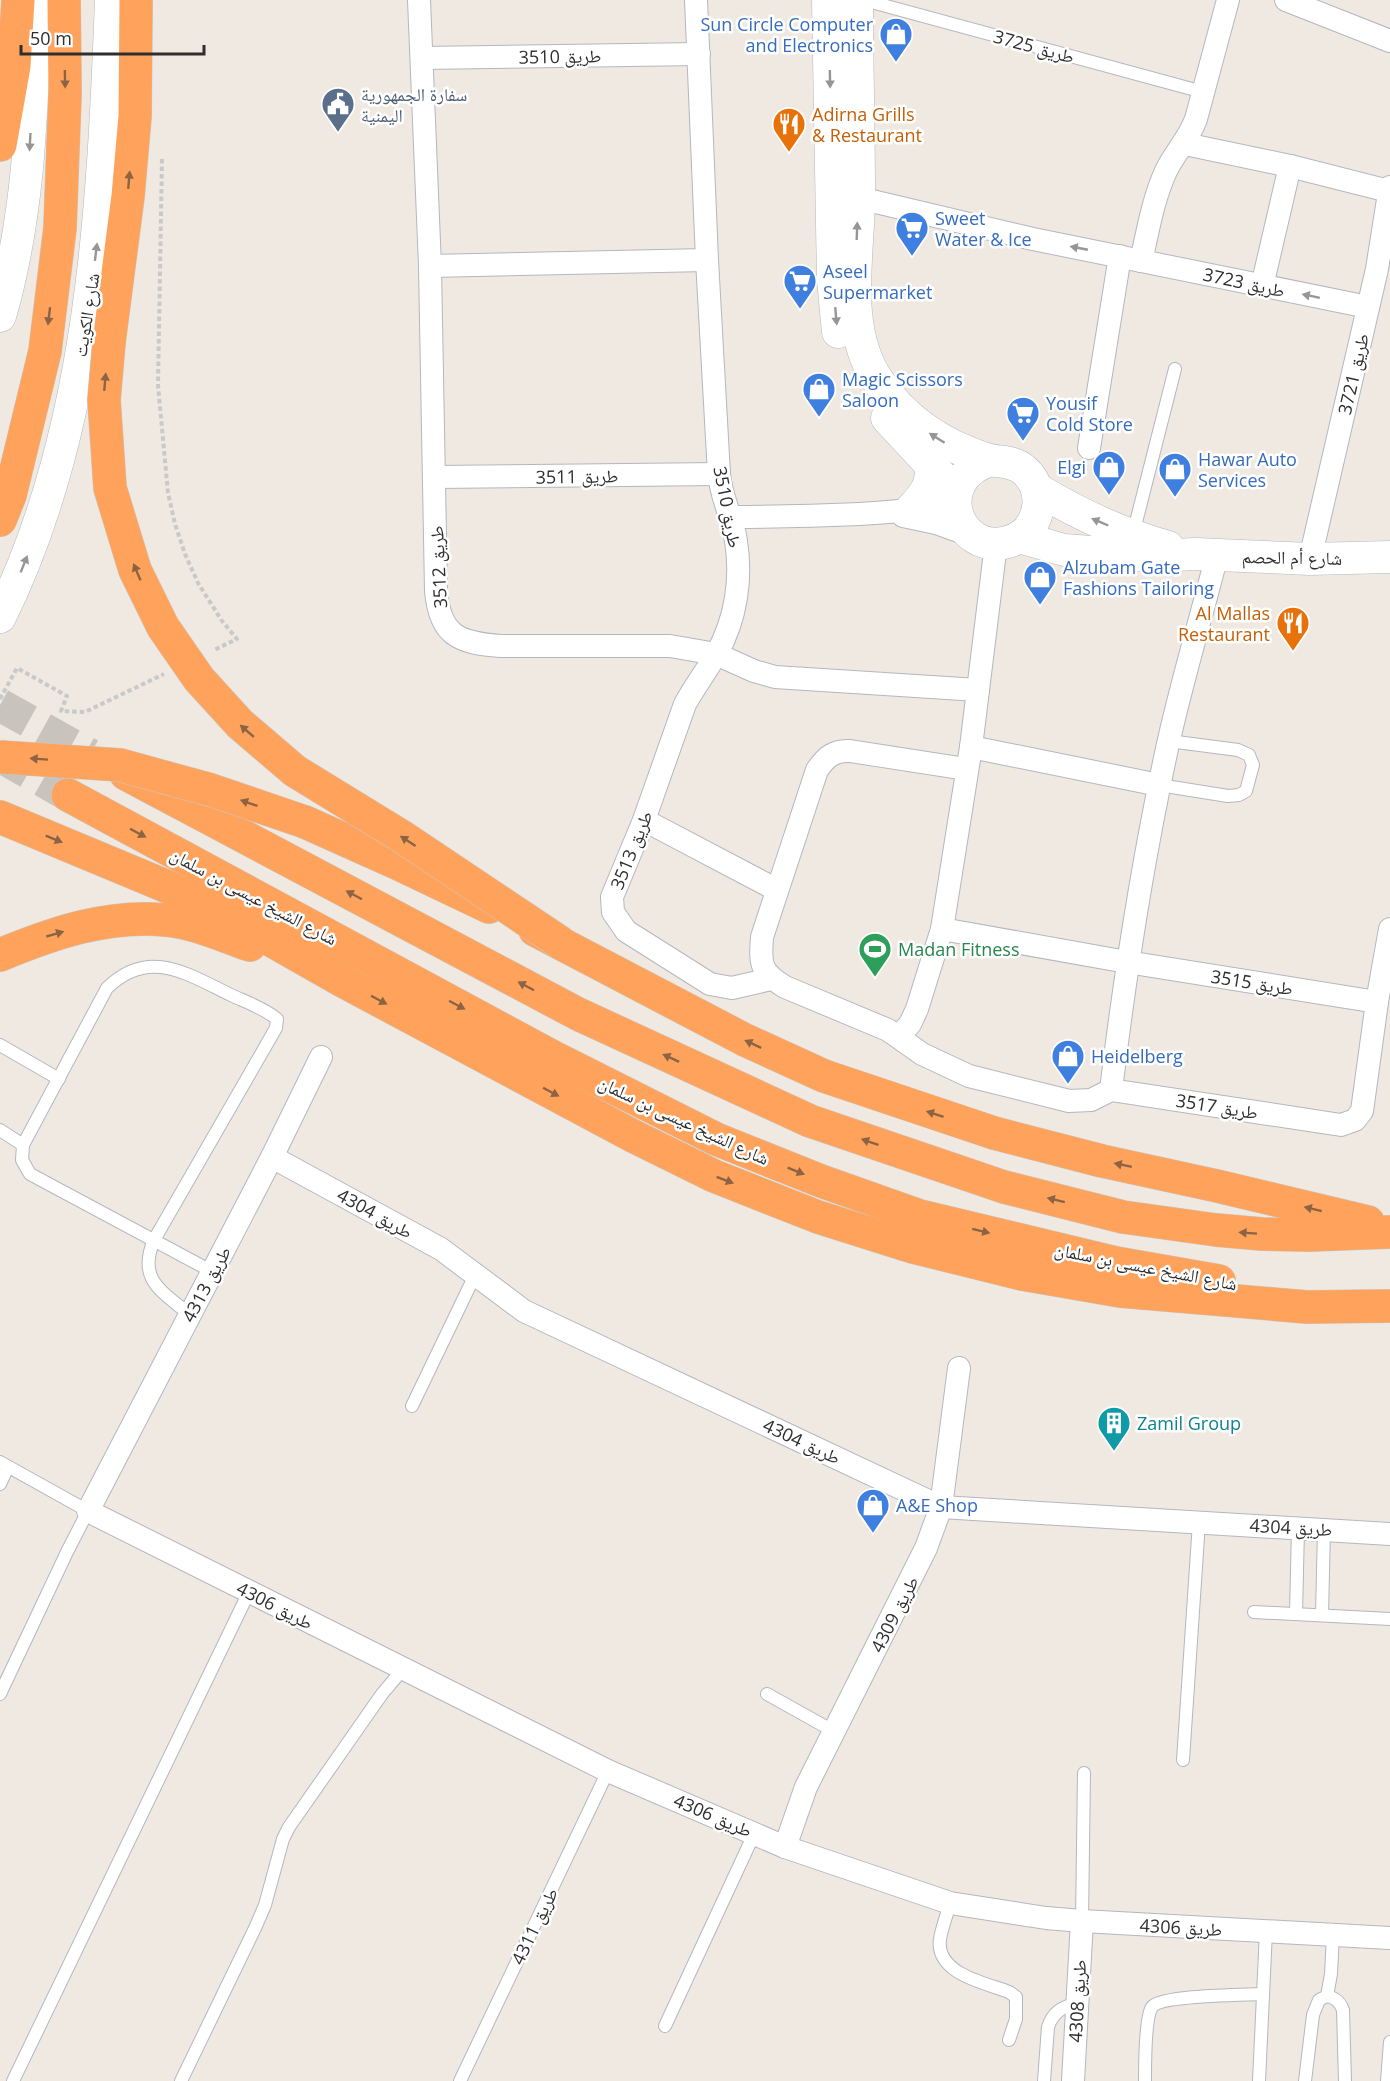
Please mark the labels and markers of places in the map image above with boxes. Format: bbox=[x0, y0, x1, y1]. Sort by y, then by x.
place label: Sun Circle Computer and Electronics bbox=[700, 12, 874, 57]
shop icon: Sun Circle Computer and Electronics bbox=[878, 16, 914, 63]
place label: سفارة الجمهورية اليمنية bbox=[361, 82, 467, 127]
public building icon: سفارة الجمهورية اليمنية bbox=[320, 86, 356, 133]
place label: Adirna Grills & Restaurant bbox=[812, 102, 922, 147]
restaurant icon: Adirna Grills & Restaurant bbox=[771, 106, 807, 153]
place label: Sweet Water & Ice bbox=[935, 206, 1032, 251]
supermarket icon: Sweet Water & Ice bbox=[894, 210, 930, 257]
place label: Aseel Supermarket bbox=[823, 259, 932, 304]
supermarket icon: Aseel Supermarket bbox=[782, 263, 818, 310]
place label: Magic Scissors Saloon bbox=[842, 367, 963, 412]
shop icon: Magic Scissors Saloon bbox=[801, 371, 837, 418]
place label: Yousif Cold Store bbox=[1046, 391, 1133, 436]
supermarket icon: Yousif Cold Store bbox=[1005, 395, 1041, 442]
place label: Hawar Auto Services bbox=[1198, 447, 1297, 492]
shop icon: Elgi bbox=[1091, 449, 1127, 496]
shop icon: Hawar Auto Services bbox=[1157, 451, 1193, 498]
place label: Elgi bbox=[1057, 455, 1086, 479]
place label: Alzubam Gate Fashions Tailoring bbox=[1063, 555, 1214, 600]
shop icon: Alzubam Gate Fashions Tailoring bbox=[1022, 559, 1058, 606]
place label: Al Mallas Restaurant bbox=[1178, 601, 1270, 646]
restaurant icon: Al Mallas Restaurant bbox=[1275, 605, 1311, 652]
sports icon: Madan Fitness bbox=[857, 931, 893, 978]
place label: Madan Fitness bbox=[898, 937, 1019, 961]
shop icon: Heidelberg bbox=[1050, 1038, 1086, 1085]
place label: Heidelberg bbox=[1091, 1044, 1183, 1068]
building icon: Zamil Group bbox=[1096, 1405, 1132, 1452]
place label: Zamil Group bbox=[1137, 1411, 1241, 1435]
shop icon: A&E Shop bbox=[855, 1487, 891, 1534]
place label: A&E Shop bbox=[896, 1493, 978, 1517]

